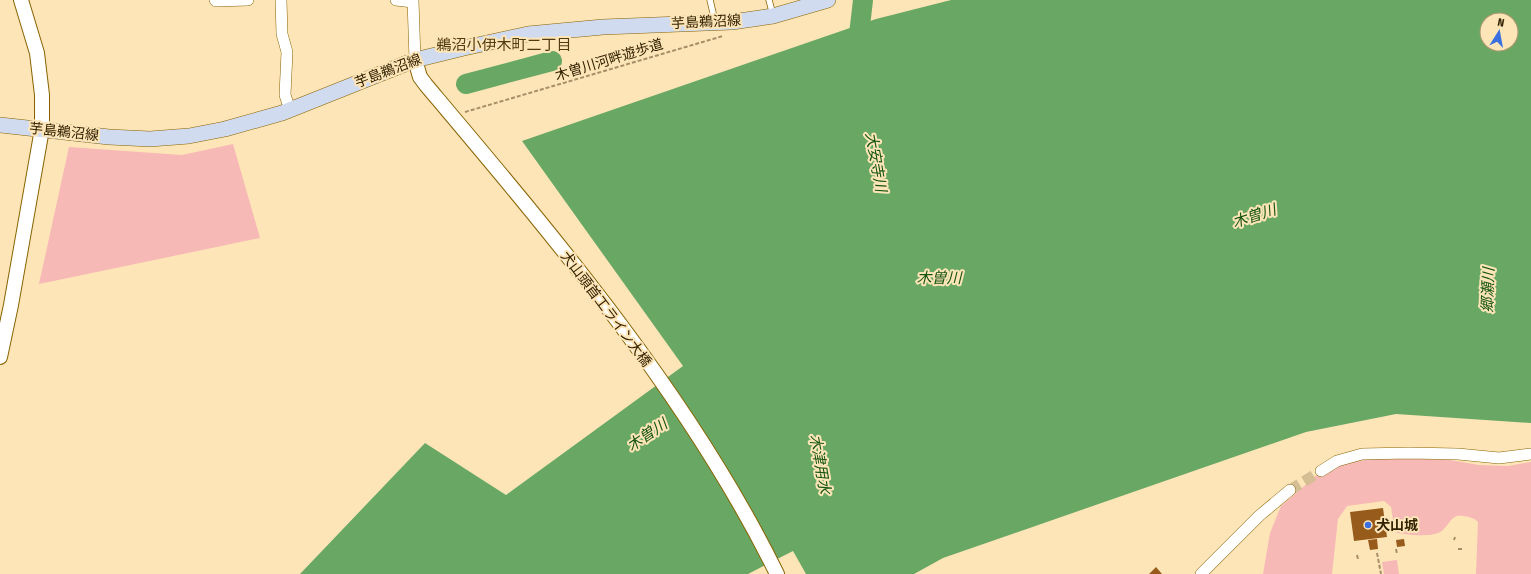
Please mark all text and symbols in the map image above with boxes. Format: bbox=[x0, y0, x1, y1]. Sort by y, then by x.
street label: 芋島鵜沼線 bbox=[671, 12, 741, 32]
north arrow bbox=[1479, 12, 1519, 52]
text: N bbox=[1496, 16, 1505, 30]
street label: 木曽川河畔遊歩道 bbox=[553, 35, 665, 85]
district label: 鵜沼小伊木町二丁目 bbox=[436, 36, 572, 54]
street label: 芋島鵜沼線 bbox=[352, 51, 424, 91]
street label: 芋島鵜沼線 bbox=[28, 120, 100, 144]
water label: 大安寺川 bbox=[862, 131, 890, 195]
water label: 木曽川 bbox=[1230, 200, 1280, 232]
street label: 犬山頭首工ライン大橋 bbox=[557, 248, 655, 370]
water label: 郷瀬川 bbox=[1478, 265, 1498, 313]
water label: 木曽川 bbox=[916, 269, 963, 287]
water label: 木曽川 bbox=[623, 414, 672, 455]
water label: 木津用水 bbox=[806, 433, 834, 497]
place label: 犬山城 bbox=[1376, 517, 1418, 534]
marker: 犬山城 bbox=[1363, 520, 1373, 530]

